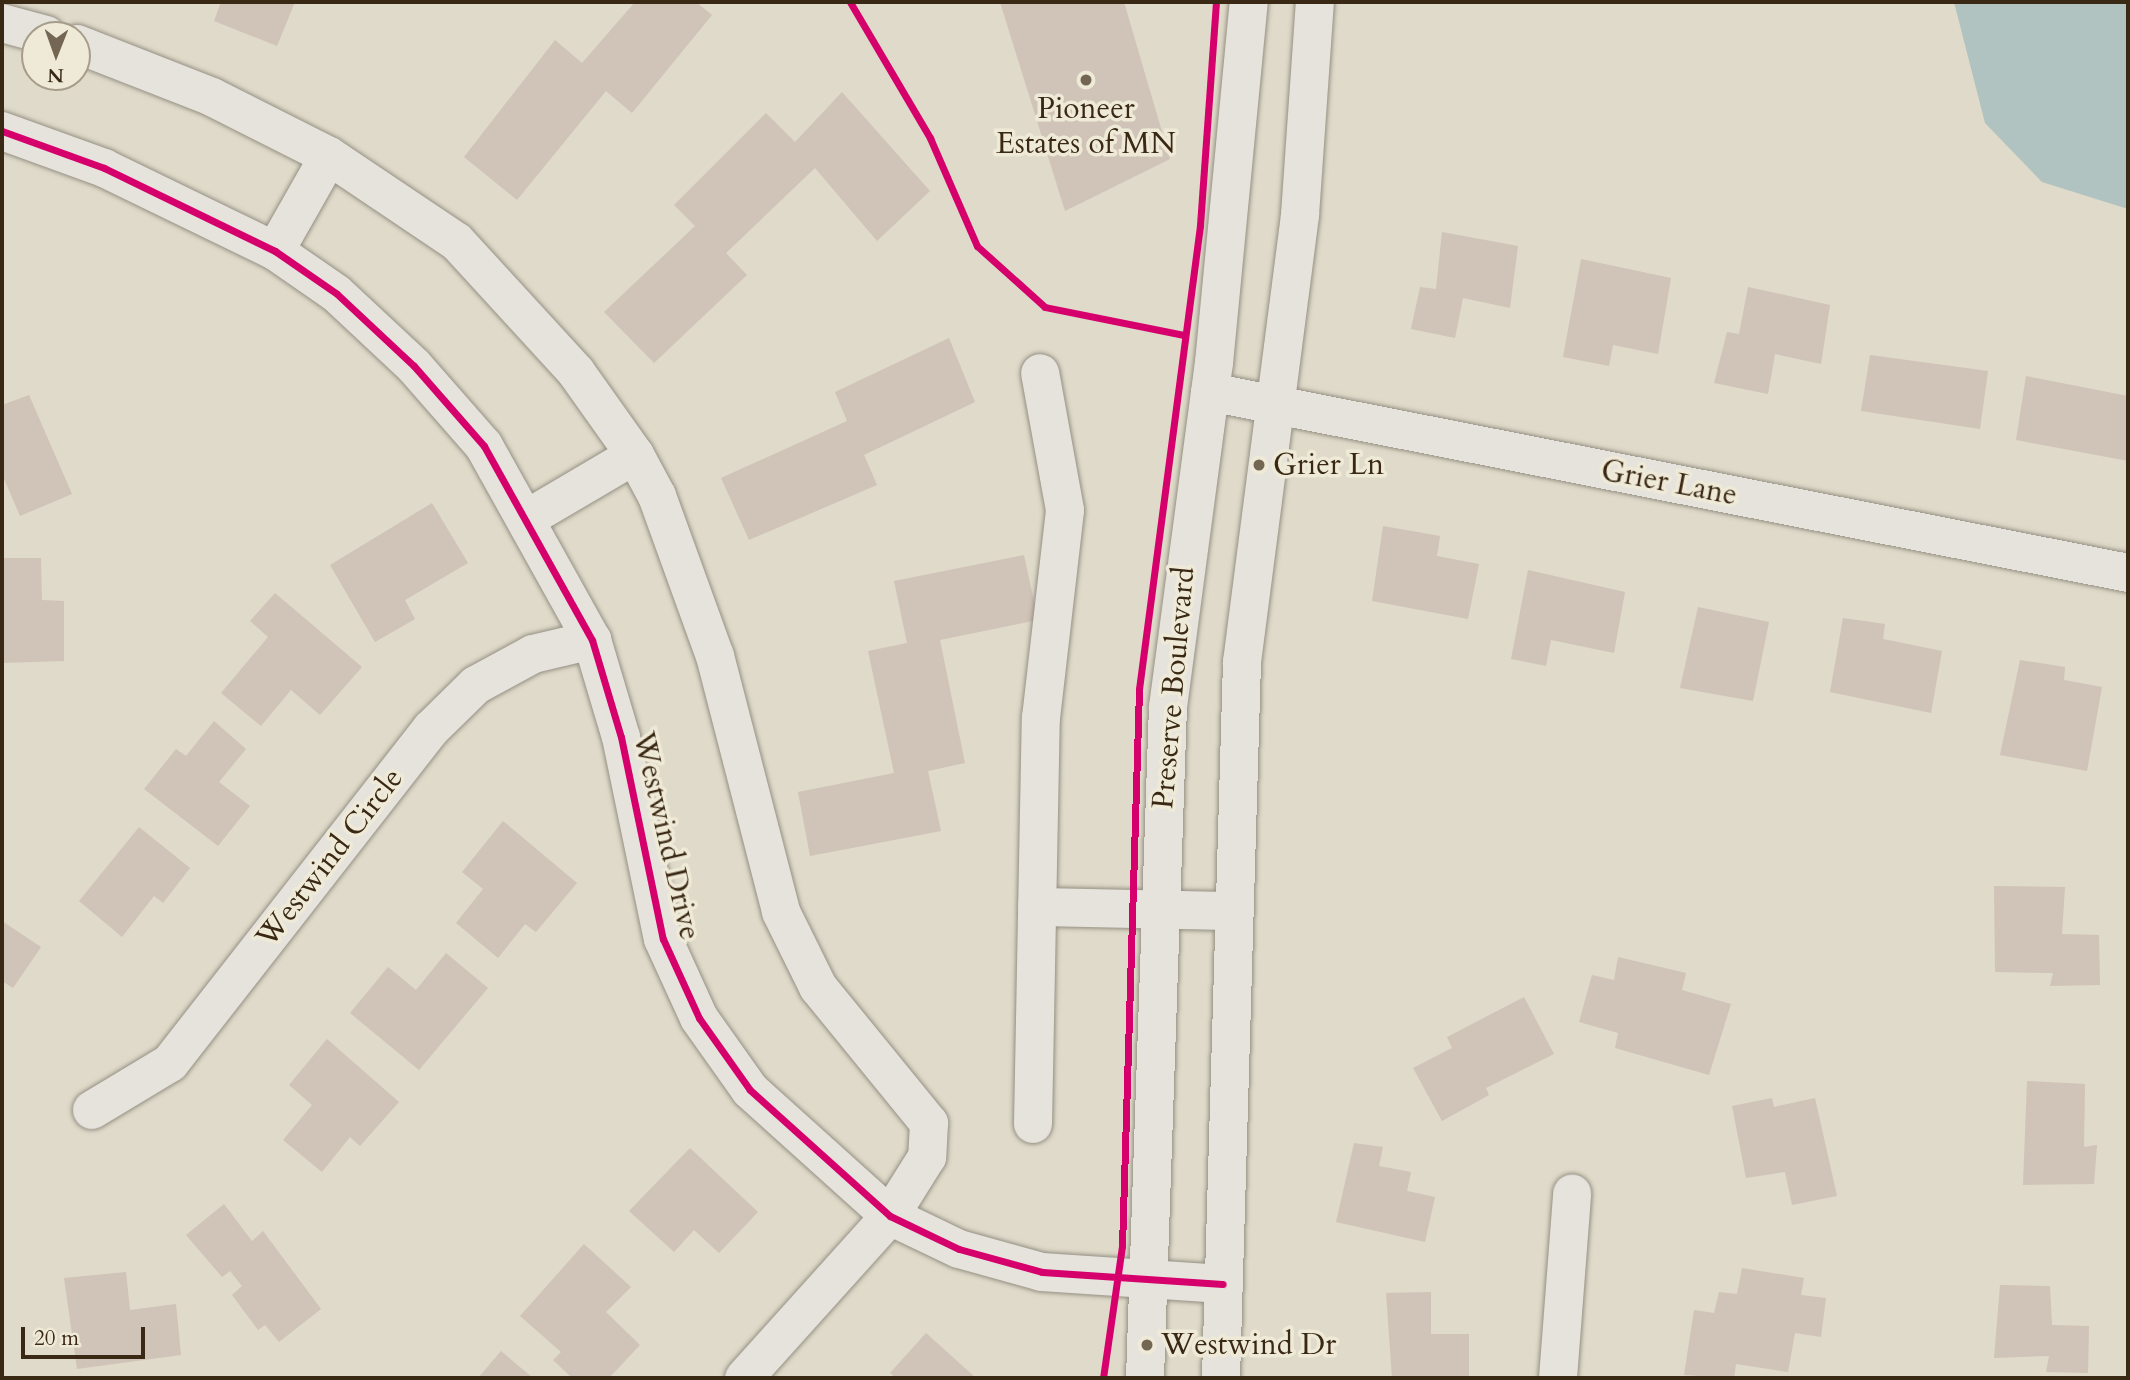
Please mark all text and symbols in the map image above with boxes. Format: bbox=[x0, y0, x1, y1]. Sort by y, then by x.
north arrow bbox=[21, 21, 91, 91]
text: N bbox=[47, 62, 64, 88]
marker: Pioneer Estates of MN bbox=[1078, 72, 1094, 88]
place label: Pioneer Estates of MN bbox=[996, 91, 1176, 162]
place label: Grier Ln bbox=[1273, 447, 1384, 483]
street label: Grier Lane bbox=[1598, 452, 1740, 514]
marker: Grier Ln bbox=[1251, 457, 1267, 473]
street label: Preserve Boulevard bbox=[1145, 565, 1203, 811]
street label: Westwind Drive bbox=[625, 728, 707, 944]
street label: Westwind Circle bbox=[249, 761, 411, 955]
scale bar bbox=[24, 1314, 149, 1358]
text: 20 m bbox=[34, 1324, 79, 1353]
place label: Westwind Dr bbox=[1161, 1327, 1336, 1363]
marker: Westwind Dr bbox=[1139, 1337, 1155, 1353]

